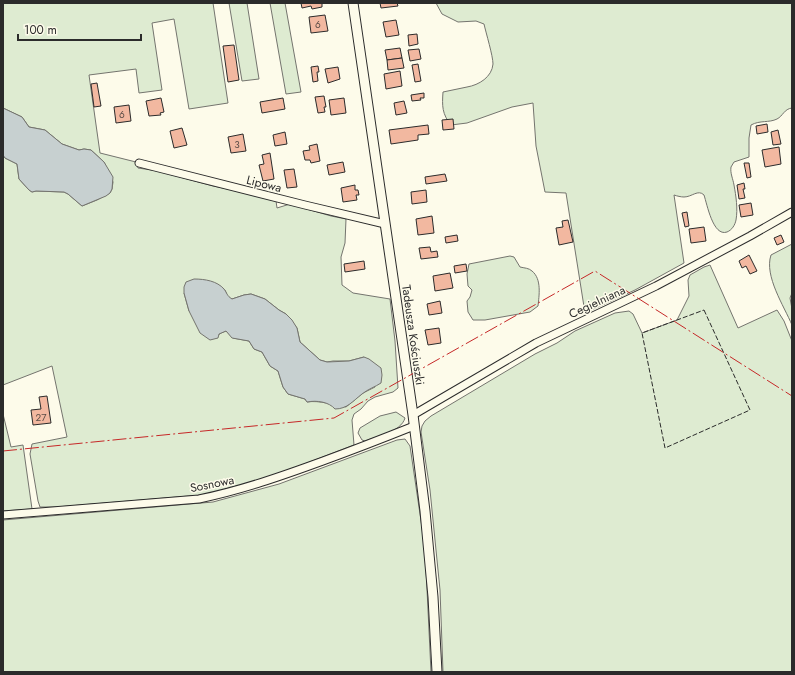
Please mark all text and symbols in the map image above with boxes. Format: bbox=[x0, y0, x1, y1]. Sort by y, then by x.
scale bar bbox=[18, 16, 141, 42]
house number: 6 bbox=[315, 17, 321, 32]
text: 100 m bbox=[24, 21, 57, 39]
house number: 6 bbox=[119, 107, 125, 122]
house number: 3 bbox=[234, 137, 240, 152]
street label: Lipowa bbox=[245, 171, 284, 197]
street label: Cegielniana bbox=[566, 281, 628, 323]
street label: Tadeusza Kościuszki bbox=[397, 284, 429, 386]
house number: 27 bbox=[36, 410, 47, 425]
street label: Sosnowa bbox=[188, 471, 236, 497]

